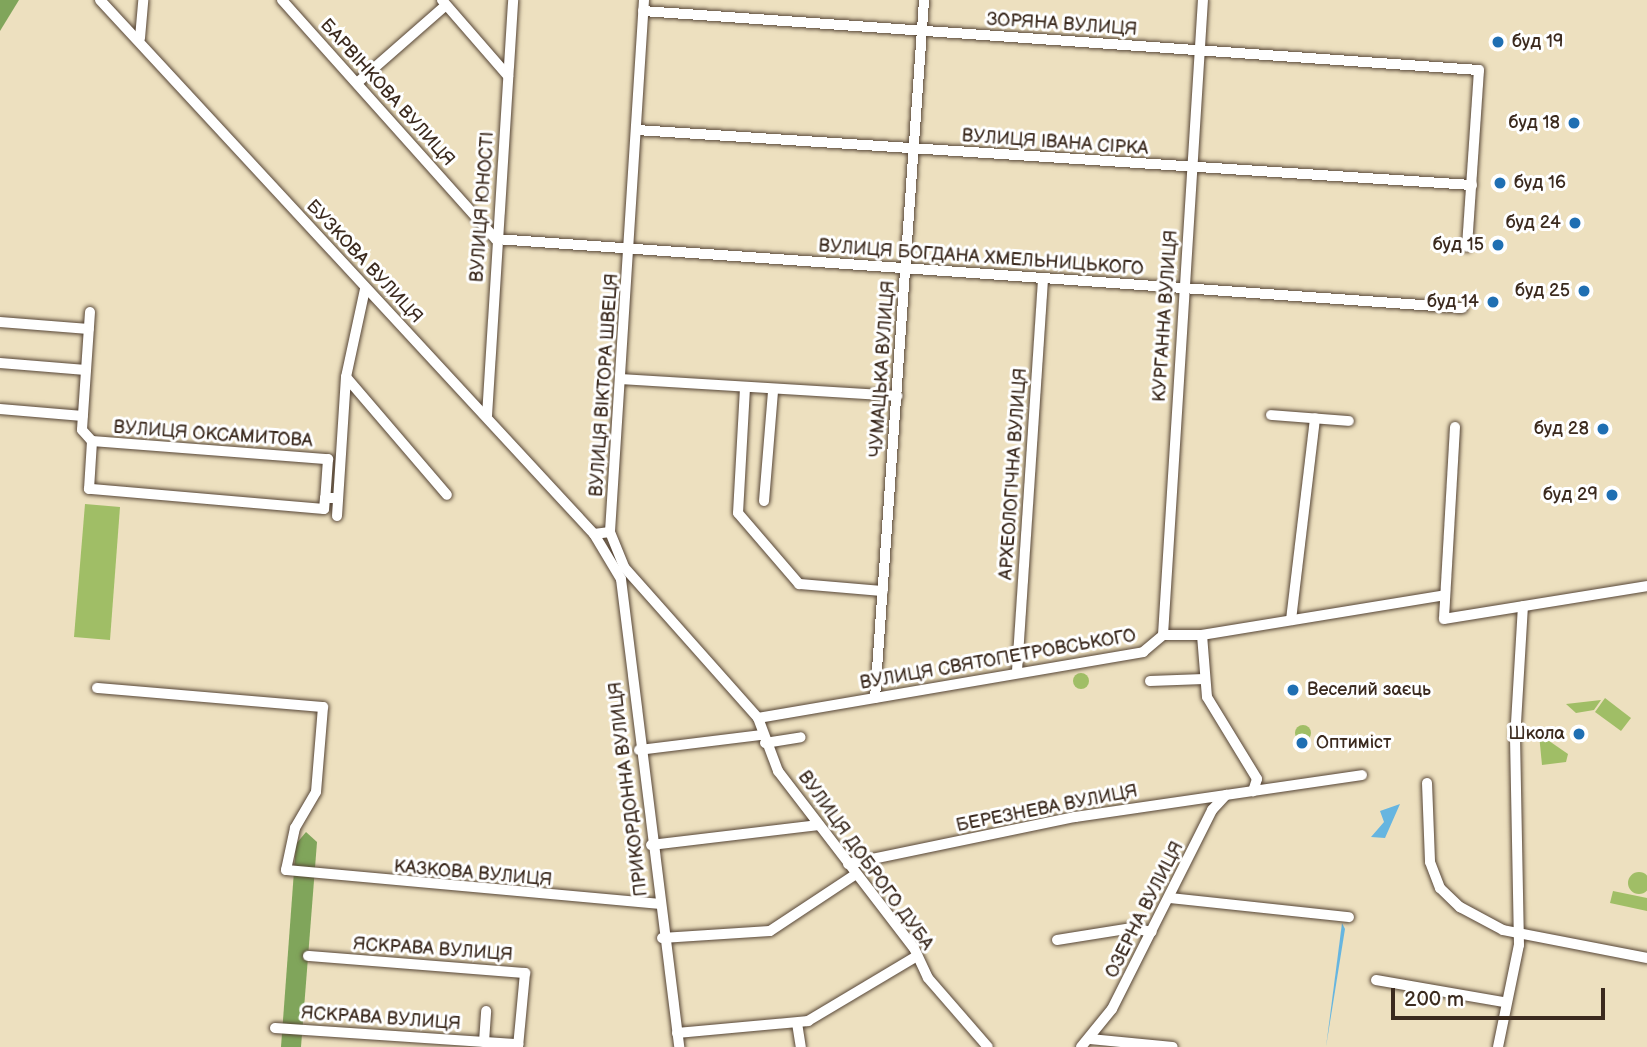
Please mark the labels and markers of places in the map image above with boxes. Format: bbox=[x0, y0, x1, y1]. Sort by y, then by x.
place label: буд 19 bbox=[1512, 31, 1563, 53]
marker: буд 19 bbox=[1490, 34, 1506, 50]
place label: буд 18 bbox=[1509, 112, 1560, 134]
marker: буд 18 bbox=[1566, 115, 1582, 131]
place label: буд 16 bbox=[1514, 172, 1566, 194]
marker: буд 16 bbox=[1492, 175, 1508, 191]
place label: буд 24 bbox=[1506, 212, 1561, 234]
marker: буд 24 bbox=[1567, 215, 1583, 231]
place label: буд 15 bbox=[1433, 234, 1484, 256]
marker: буд 15 bbox=[1490, 237, 1506, 253]
place label: буд 25 bbox=[1515, 280, 1570, 302]
marker: буд 25 bbox=[1576, 283, 1592, 299]
place label: буд 14 bbox=[1427, 291, 1479, 313]
marker: буд 14 bbox=[1485, 294, 1501, 310]
place label: буд 28 bbox=[1534, 418, 1589, 440]
marker: буд 28 bbox=[1595, 421, 1611, 437]
place label: буд 29 bbox=[1543, 484, 1598, 506]
marker: буд 29 bbox=[1604, 487, 1620, 503]
place label: Веселий заєць bbox=[1307, 679, 1431, 701]
marker: Веселий заєць bbox=[1285, 682, 1301, 698]
place label: Школа bbox=[1508, 723, 1565, 745]
marker: Школа bbox=[1571, 726, 1587, 742]
place label: Оптиміст bbox=[1316, 732, 1391, 754]
marker: Оптиміст bbox=[1294, 735, 1310, 751]

